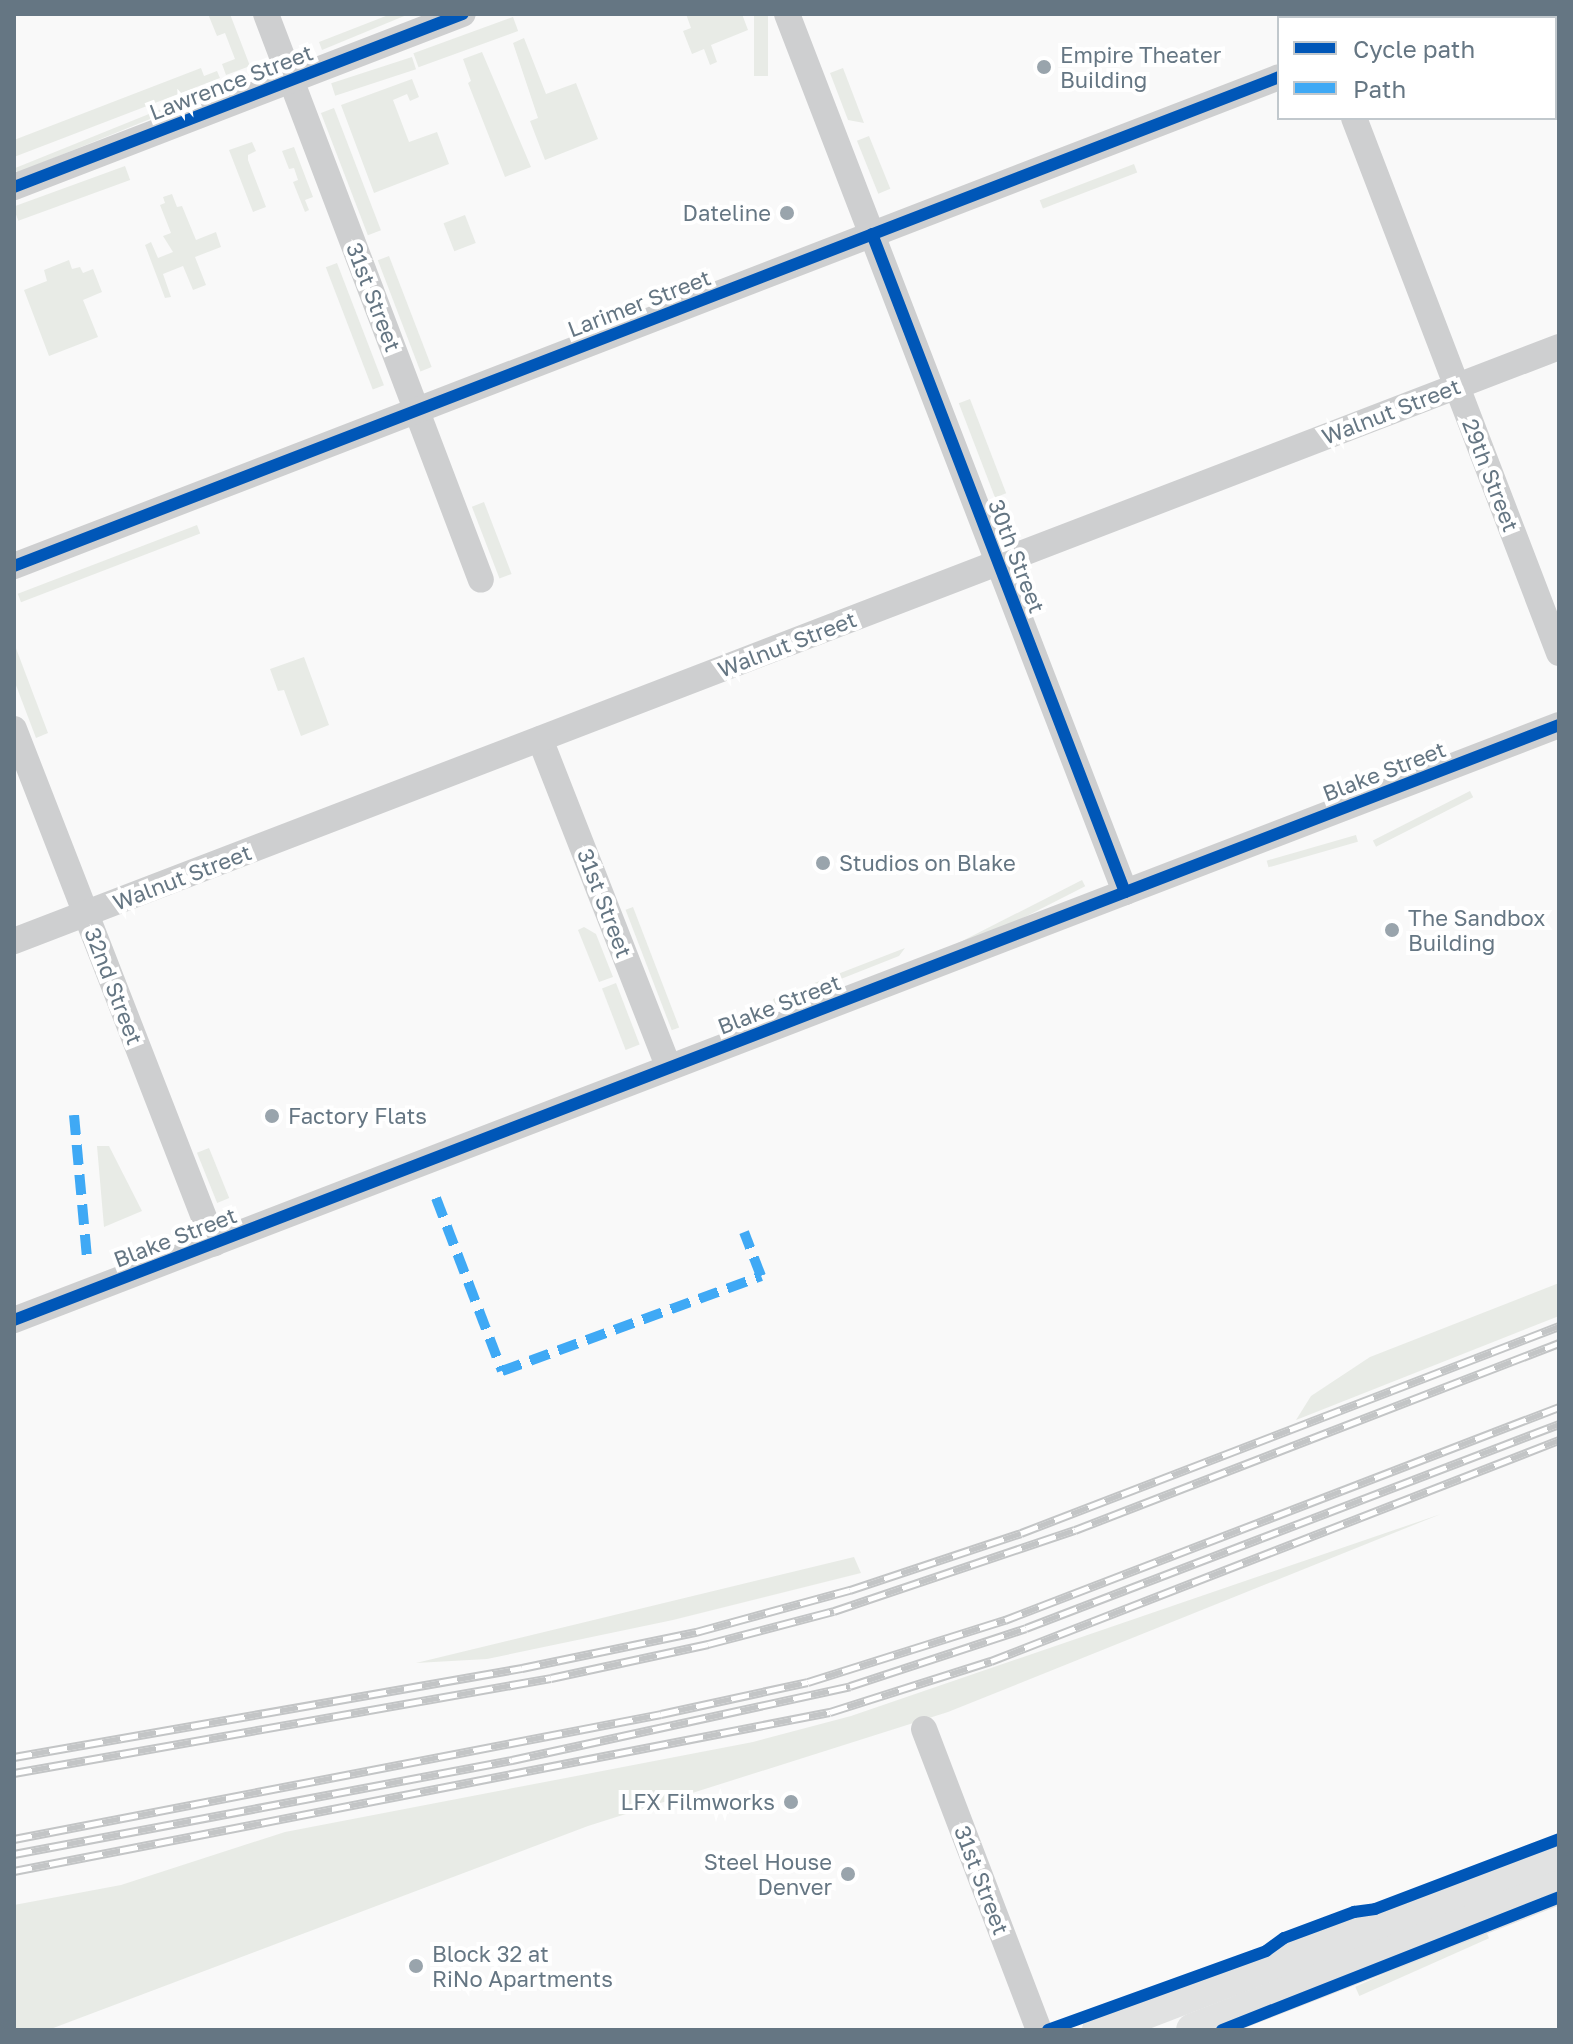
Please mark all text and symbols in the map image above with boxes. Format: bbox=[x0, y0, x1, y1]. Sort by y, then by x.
legend bbox=[1277, 16, 1557, 120]
text: Cycle path bbox=[1353, 34, 1475, 63]
street label: Lawrence Street bbox=[146, 39, 316, 125]
place label: Empire Theater Building bbox=[1060, 41, 1221, 92]
marker: Empire Theater Building bbox=[1035, 58, 1053, 76]
text: Path bbox=[1353, 74, 1406, 103]
place label: Dateline bbox=[683, 200, 771, 226]
marker: Dateline bbox=[778, 204, 796, 222]
street label: 31st Street bbox=[341, 239, 407, 355]
street label: Larimer Street bbox=[564, 264, 714, 342]
street label: Walnut Street bbox=[1318, 373, 1464, 449]
street label: 29th Street bbox=[1457, 415, 1525, 535]
street label: 30th Street bbox=[983, 496, 1051, 616]
street label: Walnut Street bbox=[714, 606, 860, 682]
street label: Blake Street bbox=[1319, 735, 1449, 807]
street label: Walnut Street bbox=[109, 839, 255, 915]
street label: 31st Street bbox=[572, 845, 638, 961]
place label: Studios on Blake bbox=[839, 850, 1016, 876]
marker: Studios on Blake bbox=[814, 854, 832, 872]
place label: The Sandbox Building bbox=[1408, 904, 1545, 956]
marker: The Sandbox Building bbox=[1383, 921, 1401, 939]
street label: 32nd Street bbox=[80, 924, 148, 1048]
street label: Blake Street bbox=[714, 968, 844, 1040]
place label: Factory Flats bbox=[288, 1103, 427, 1129]
marker: Factory Flats bbox=[263, 1107, 281, 1125]
street label: Blake Street bbox=[110, 1201, 240, 1273]
place label: LFX Filmworks bbox=[621, 1789, 775, 1815]
marker: LFX Filmworks bbox=[782, 1793, 800, 1811]
street label: 31st Street bbox=[949, 1822, 1015, 1938]
place label: Steel House Denver bbox=[704, 1848, 832, 1900]
marker: Steel House Denver bbox=[839, 1865, 857, 1883]
place label: Block 32 at RiNo Apartments bbox=[432, 1940, 613, 1992]
marker: Block 32 at RiNo Apartments bbox=[407, 1957, 425, 1975]

